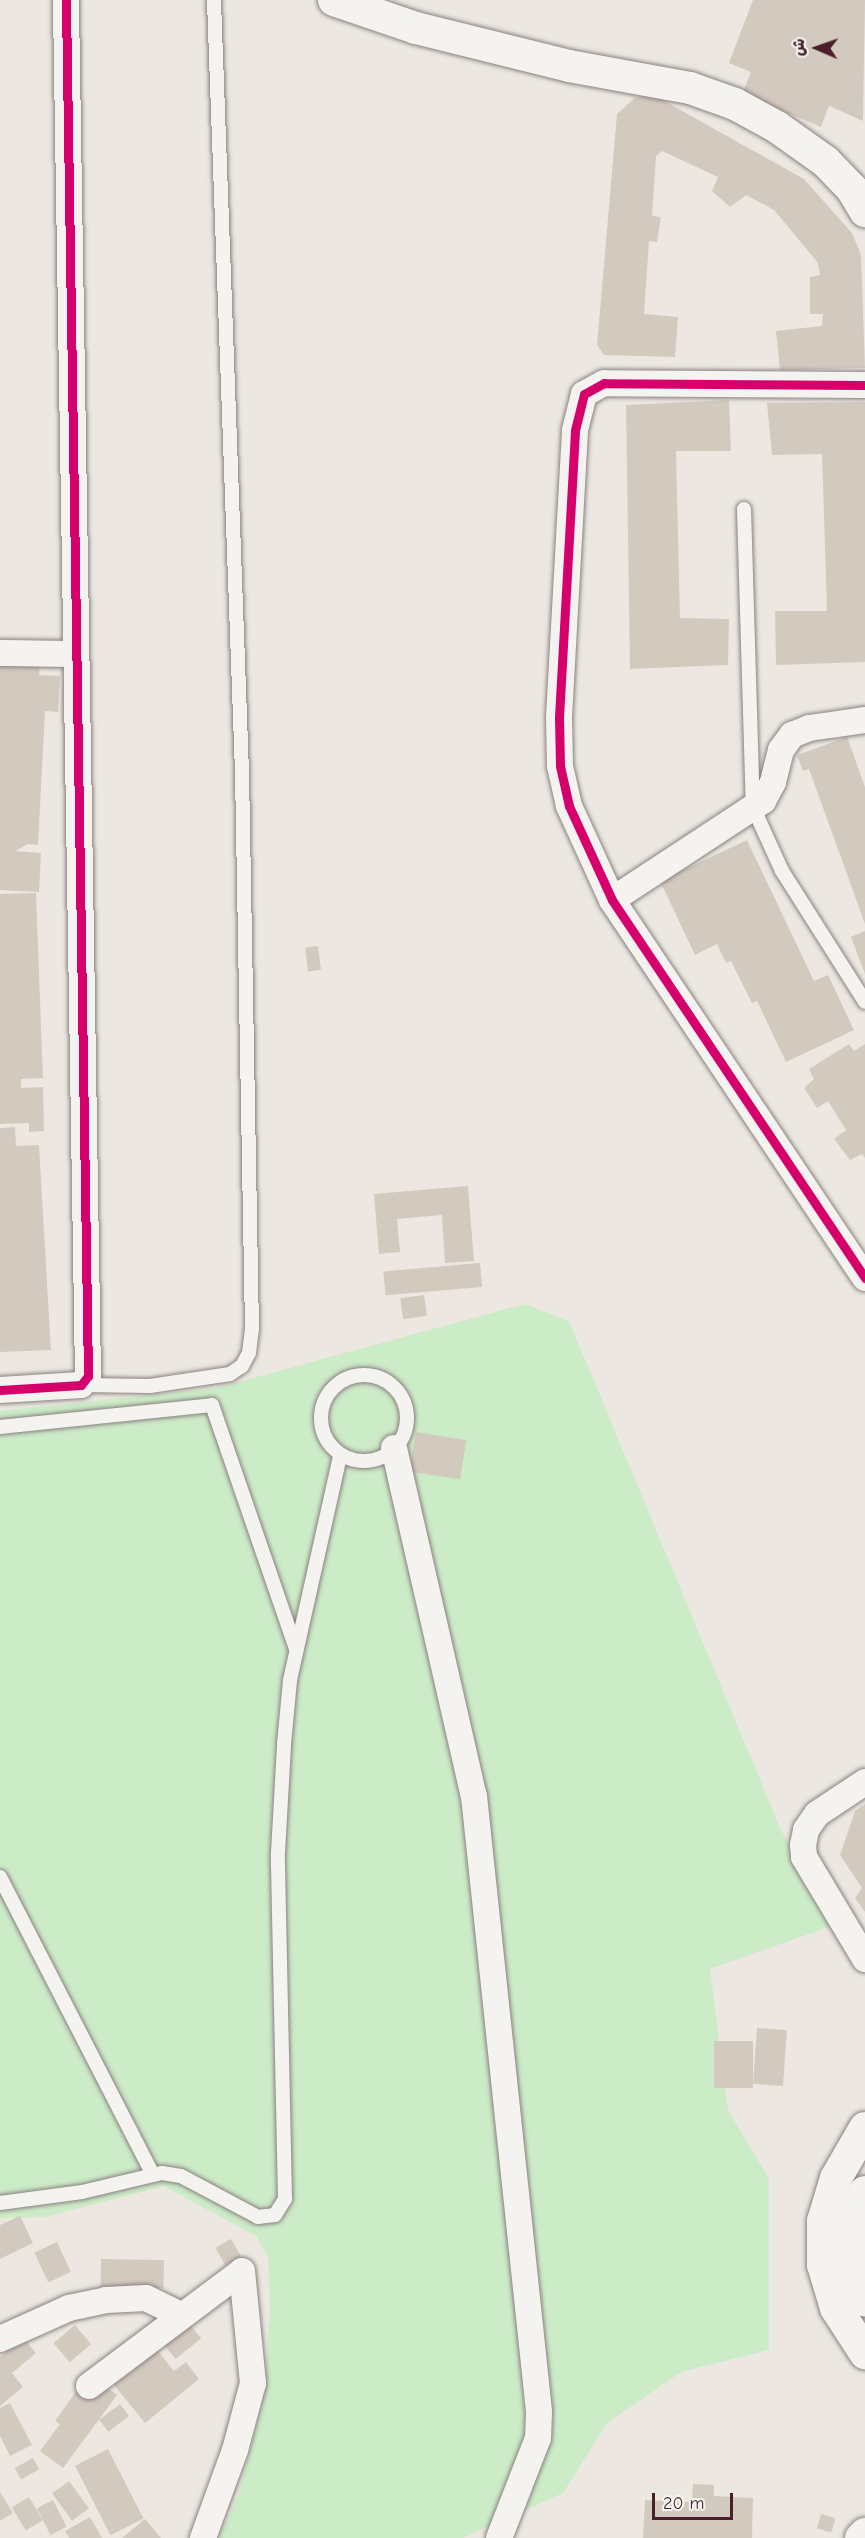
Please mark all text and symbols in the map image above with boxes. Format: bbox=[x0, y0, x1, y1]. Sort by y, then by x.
north arrow bbox=[787, 18, 847, 78]
text: ش bbox=[790, 38, 808, 56]
scale bar bbox=[655, 2481, 736, 2519]
text: 20 m bbox=[663, 2493, 704, 2514]

